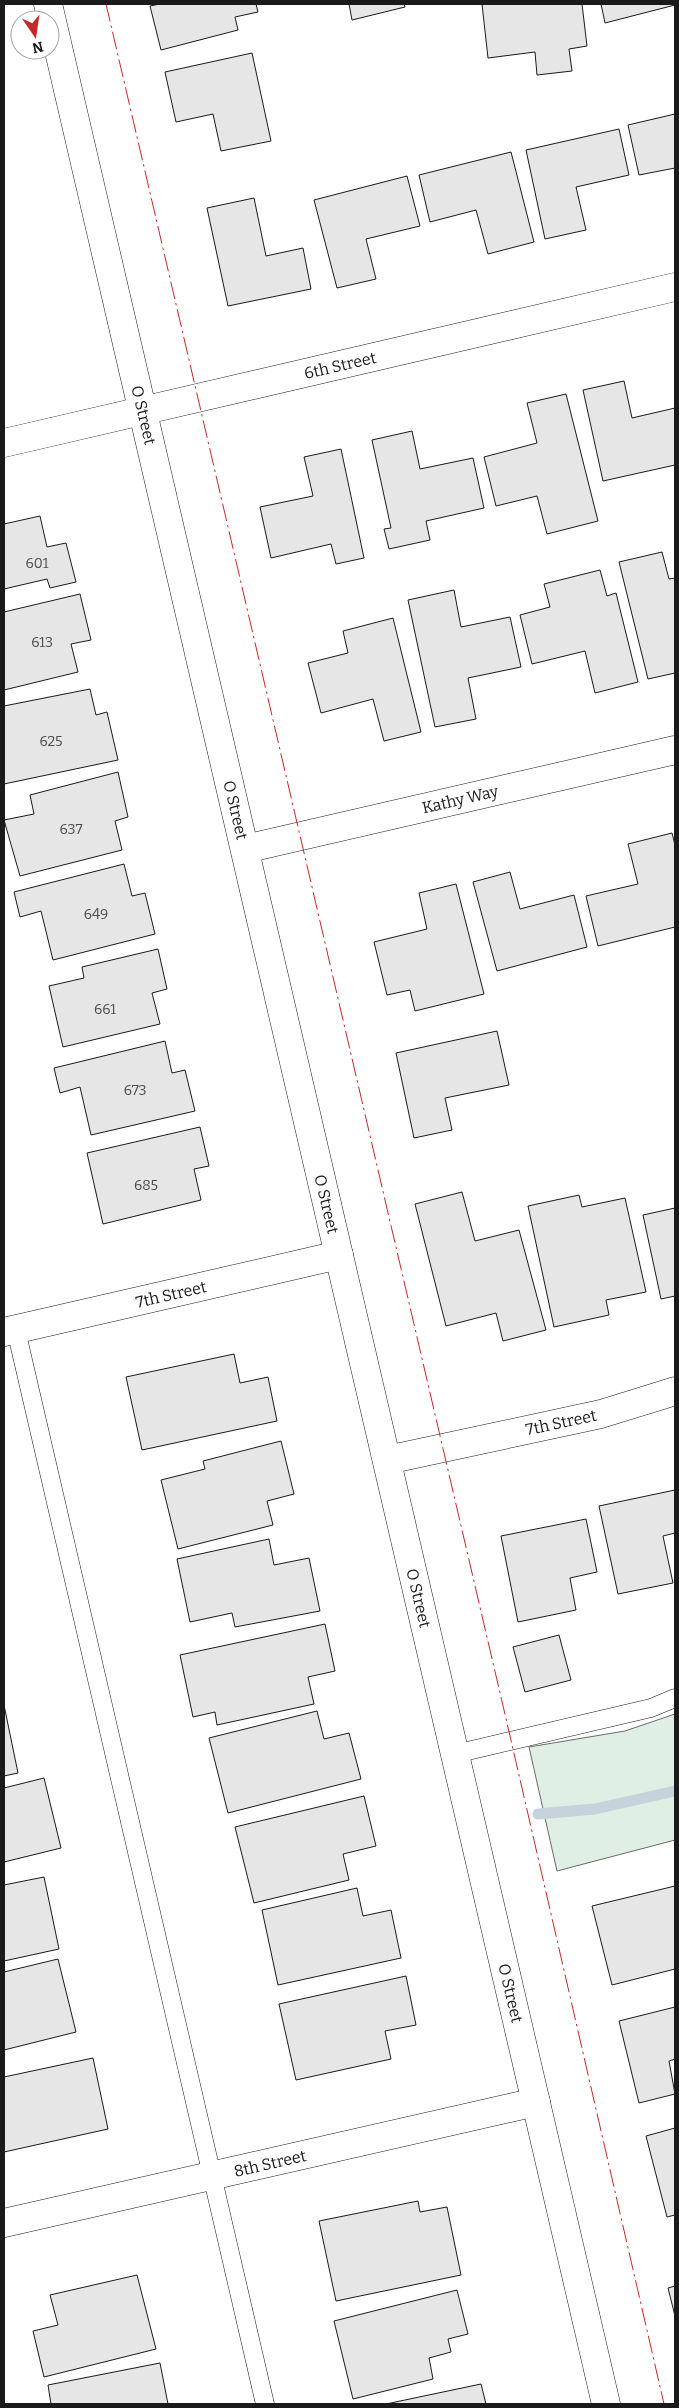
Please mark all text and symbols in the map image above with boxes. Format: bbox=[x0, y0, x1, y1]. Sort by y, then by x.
north arrow bbox=[10, 10, 60, 60]
text: N bbox=[30, 38, 45, 57]
street label: 6th Street bbox=[302, 348, 378, 383]
street label: O Street bbox=[127, 384, 160, 447]
house number: 601 bbox=[26, 555, 49, 572]
house number: 613 bbox=[31, 634, 53, 651]
house number: 625 bbox=[39, 733, 63, 750]
street label: O Street bbox=[219, 779, 252, 842]
street label: Kathy Way bbox=[420, 781, 501, 818]
house number: 637 bbox=[59, 821, 83, 838]
house number: 649 bbox=[84, 906, 108, 923]
house number: 661 bbox=[94, 1001, 116, 1018]
house number: 673 bbox=[124, 1082, 146, 1099]
street label: O Street bbox=[310, 1173, 343, 1236]
house number: 685 bbox=[134, 1177, 158, 1194]
street label: 7th Street bbox=[134, 1277, 209, 1312]
street label: 7th Street bbox=[524, 1406, 598, 1439]
street label: O Street bbox=[402, 1567, 435, 1630]
street label: O Street bbox=[494, 1962, 527, 2025]
street label: 8th Street bbox=[232, 2146, 308, 2181]

